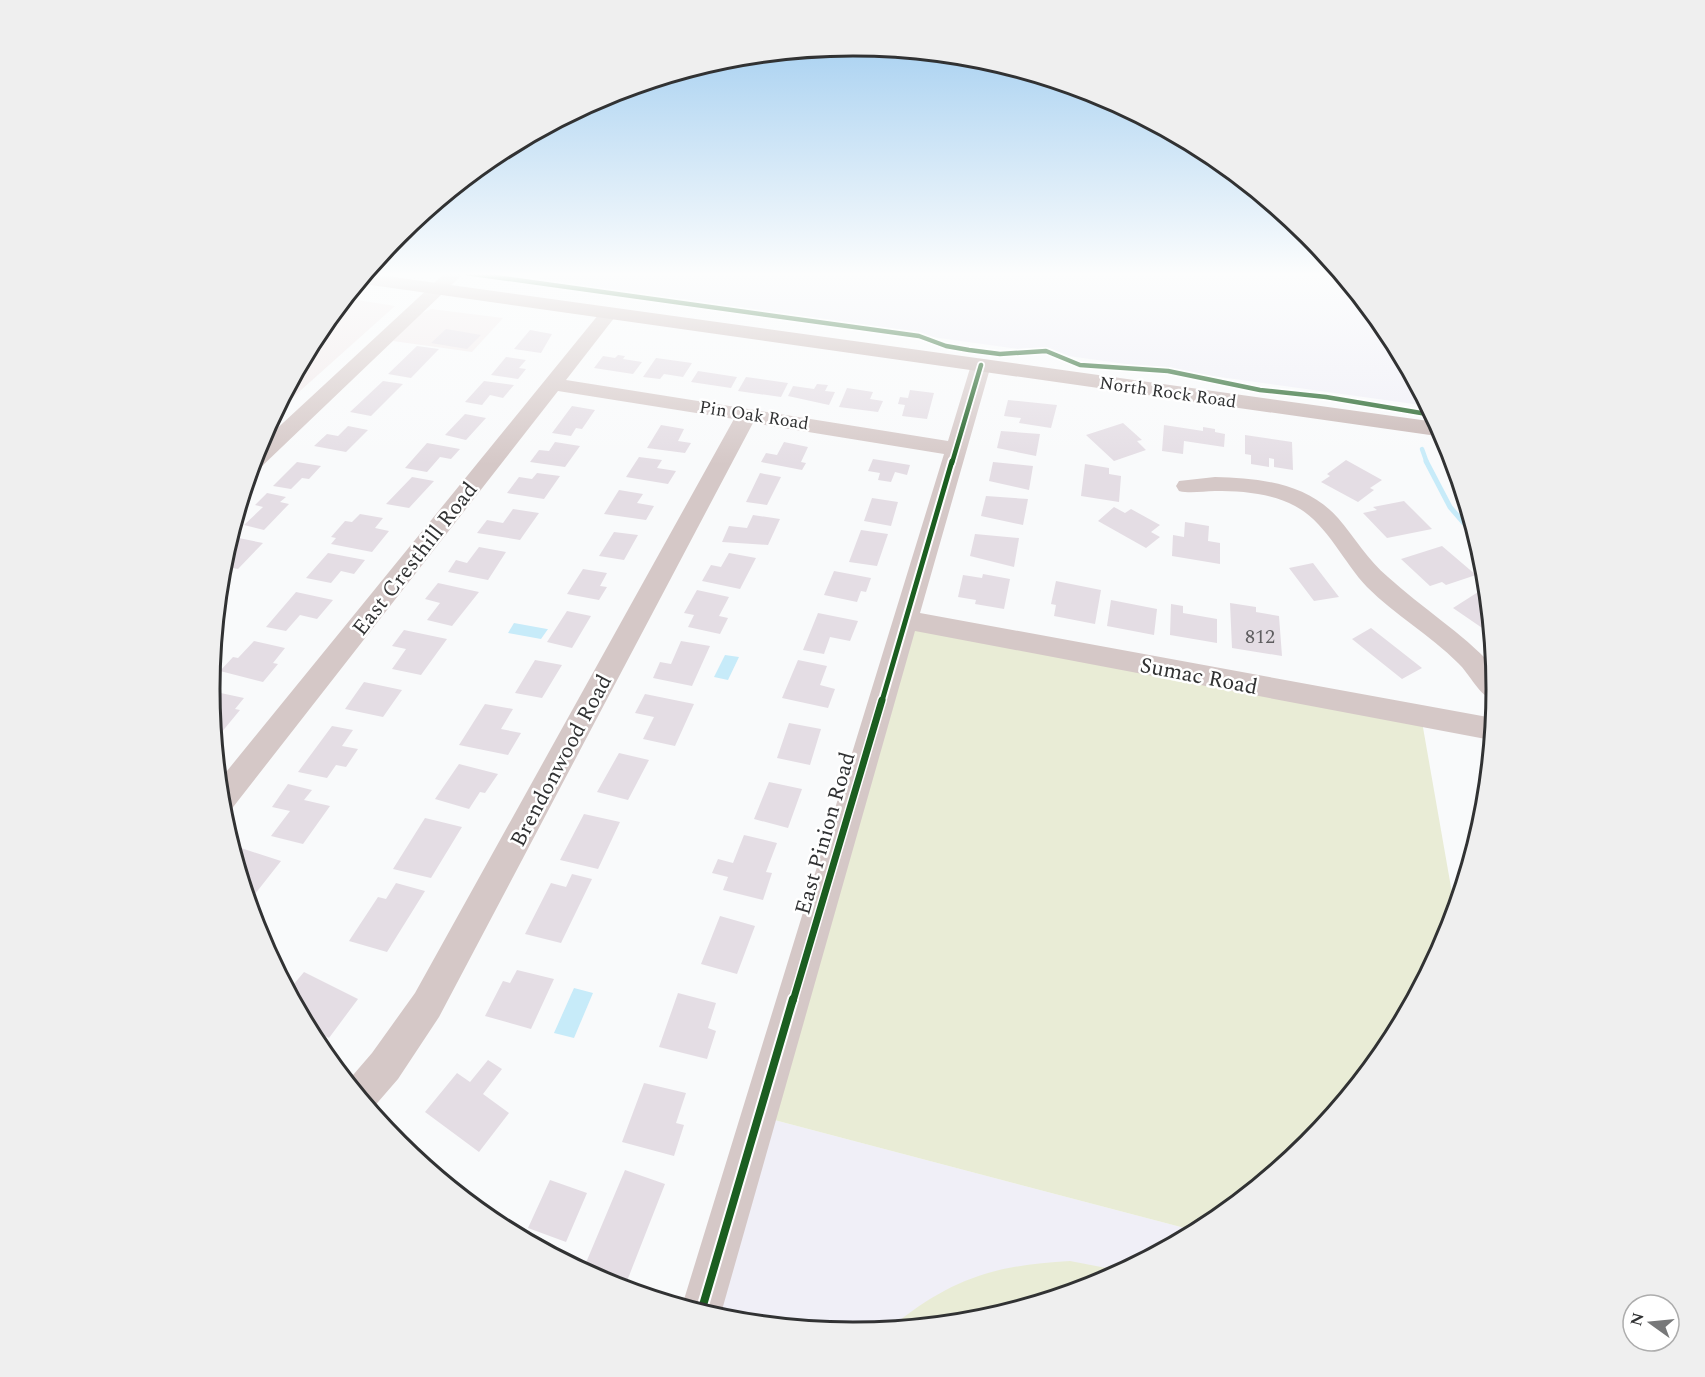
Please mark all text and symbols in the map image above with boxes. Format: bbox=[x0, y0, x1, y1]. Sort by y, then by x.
street label: North Rock Road bbox=[1098, 370, 1238, 415]
street label: Pin Oak Road bbox=[697, 394, 811, 437]
street label: East Cresthill Road bbox=[344, 475, 486, 643]
house number: 812 bbox=[1245, 622, 1275, 652]
street label: Sumac Road bbox=[1137, 649, 1260, 704]
street label: Brendonwood Road bbox=[502, 668, 621, 853]
street label: East Pinion Road bbox=[786, 748, 864, 919]
north arrow bbox=[1621, 1293, 1681, 1353]
text: N bbox=[1624, 1310, 1651, 1329]

